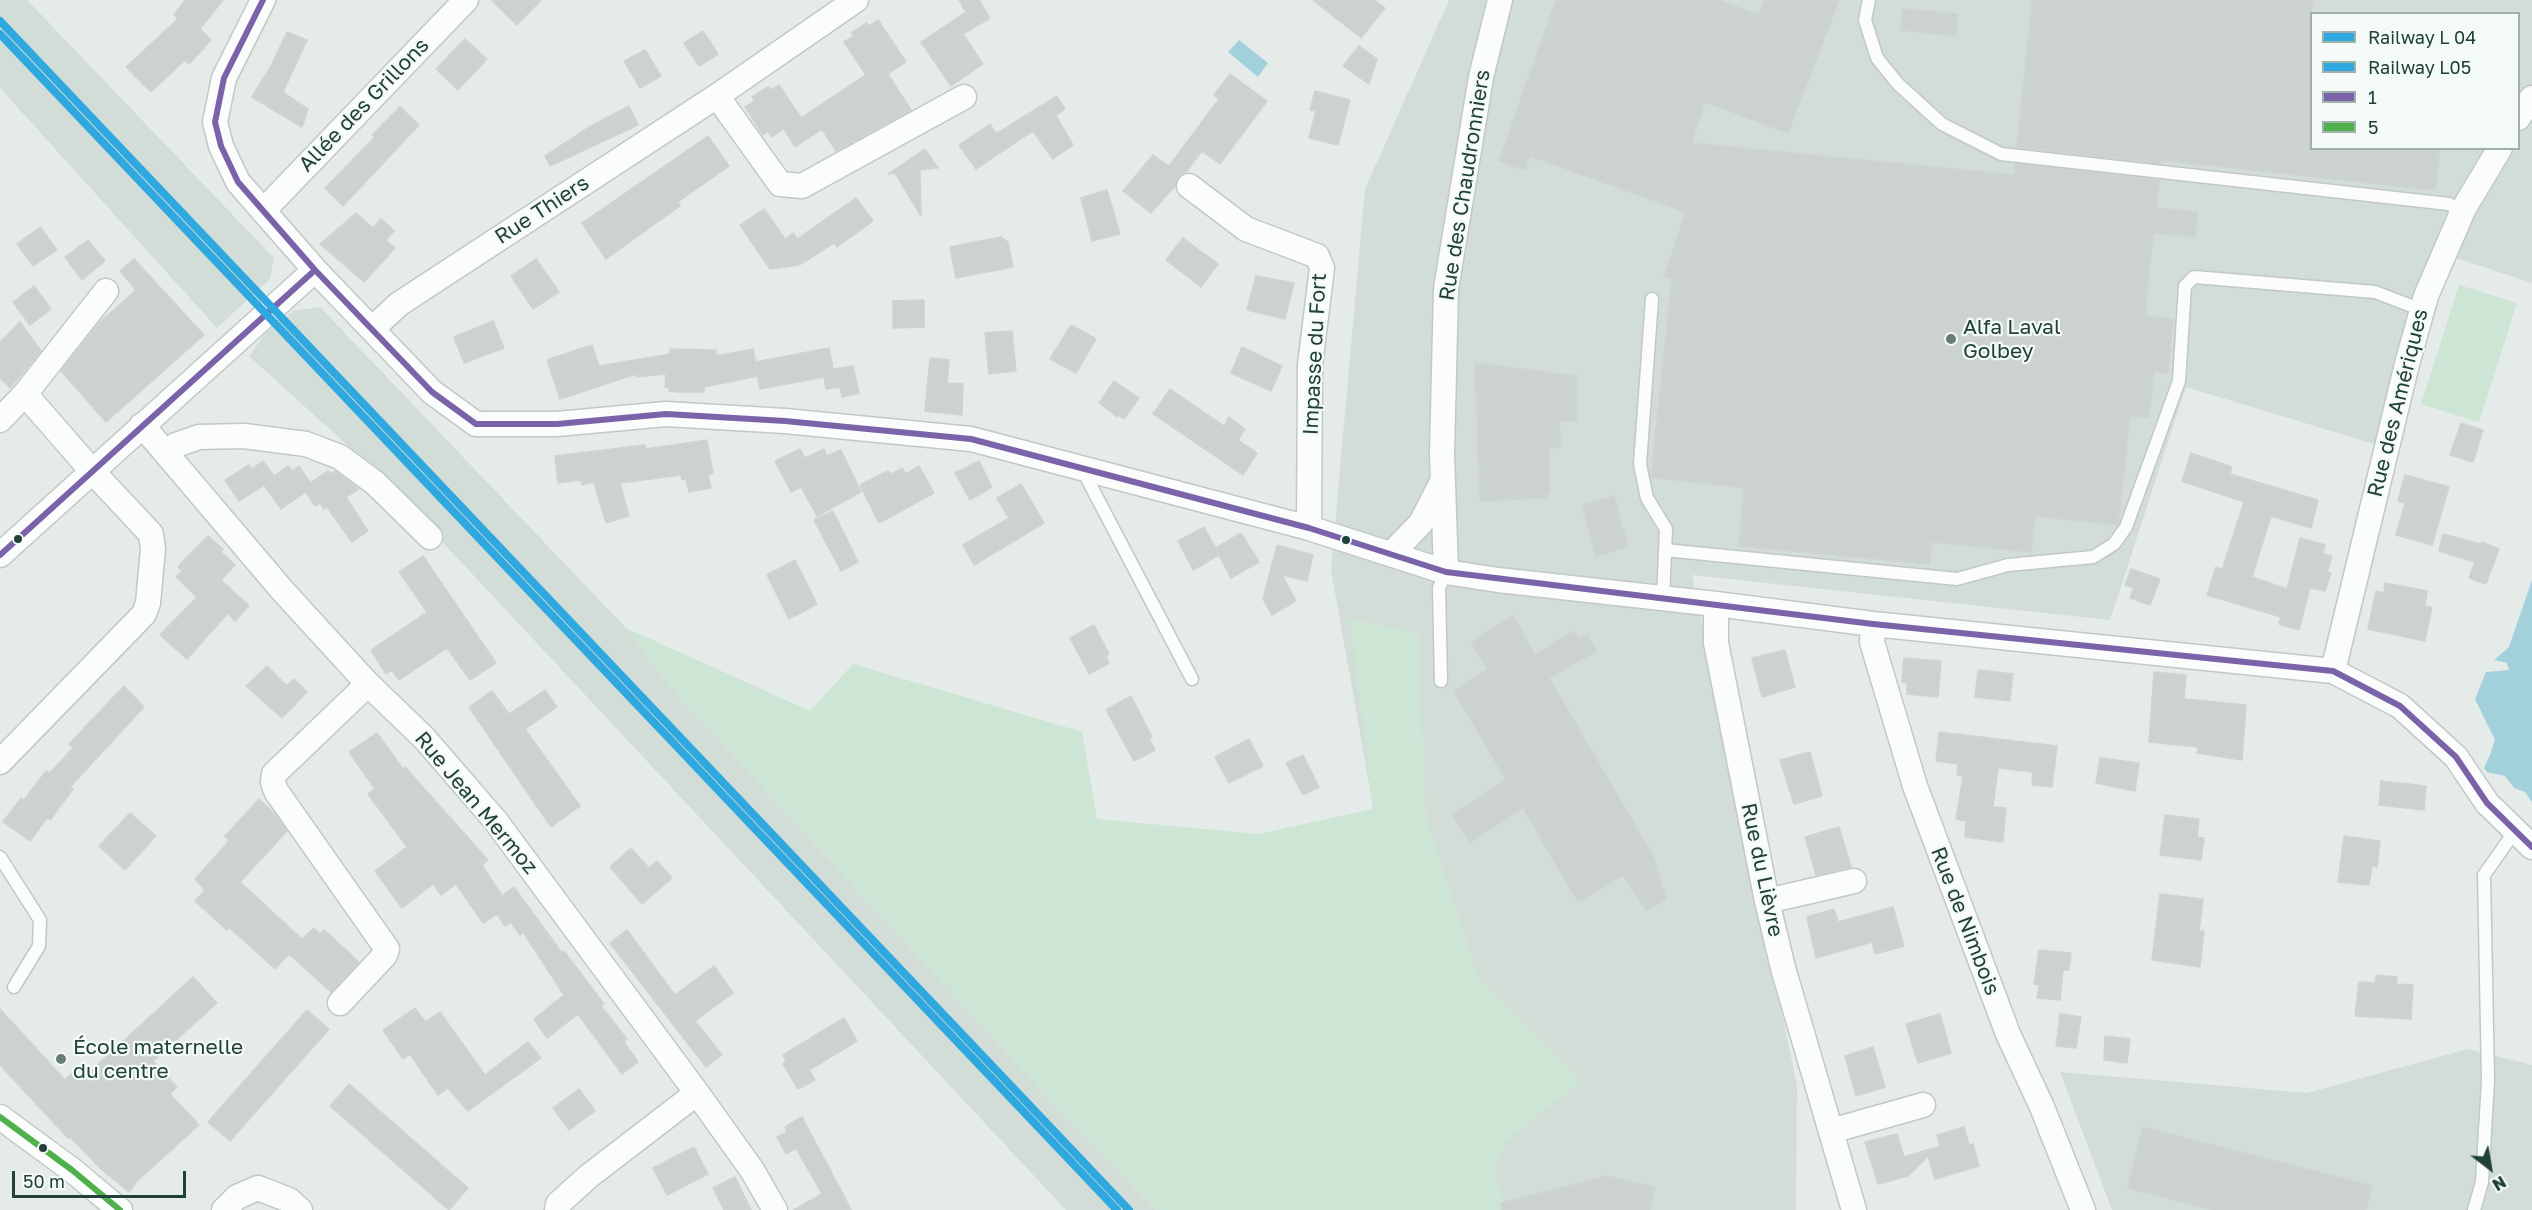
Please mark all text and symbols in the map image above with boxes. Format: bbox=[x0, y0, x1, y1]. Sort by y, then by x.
legend bbox=[2310, 12, 2520, 150]
text: Railway L 04 bbox=[2368, 26, 2476, 48]
street label: Allée des Grillons bbox=[294, 33, 434, 177]
text: Railway L05 bbox=[2368, 56, 2471, 78]
street label: Rue des Chaudronniers bbox=[1434, 68, 1496, 302]
text: 1 bbox=[2368, 86, 2377, 108]
text: 5 bbox=[2368, 116, 2378, 138]
street label: Rue Thiers bbox=[490, 170, 594, 250]
street label: Impasse du Fort bbox=[1298, 272, 1332, 436]
street label: Rue des Amériques bbox=[2362, 306, 2434, 500]
place label: Alfa Laval Golbey bbox=[1963, 314, 2061, 364]
marker: Alfa Laval Golbey bbox=[1944, 332, 1958, 346]
unlabelled marker bbox=[12, 533, 24, 545]
unlabelled marker bbox=[1340, 534, 1352, 546]
street label: Rue Jean Mermoz bbox=[409, 727, 543, 879]
street label: Rue du Lièvre bbox=[1736, 801, 1788, 939]
street label: Rue de Nimbois bbox=[1925, 843, 2005, 999]
place label: École maternelle du centre bbox=[73, 1034, 243, 1084]
marker: École maternelle du centre bbox=[54, 1052, 68, 1066]
north arrow bbox=[2460, 1138, 2520, 1198]
unlabelled marker bbox=[37, 1142, 49, 1154]
scale bar bbox=[15, 1159, 189, 1197]
text: 50 m bbox=[23, 1170, 65, 1192]
text: N bbox=[2489, 1172, 2510, 1195]

